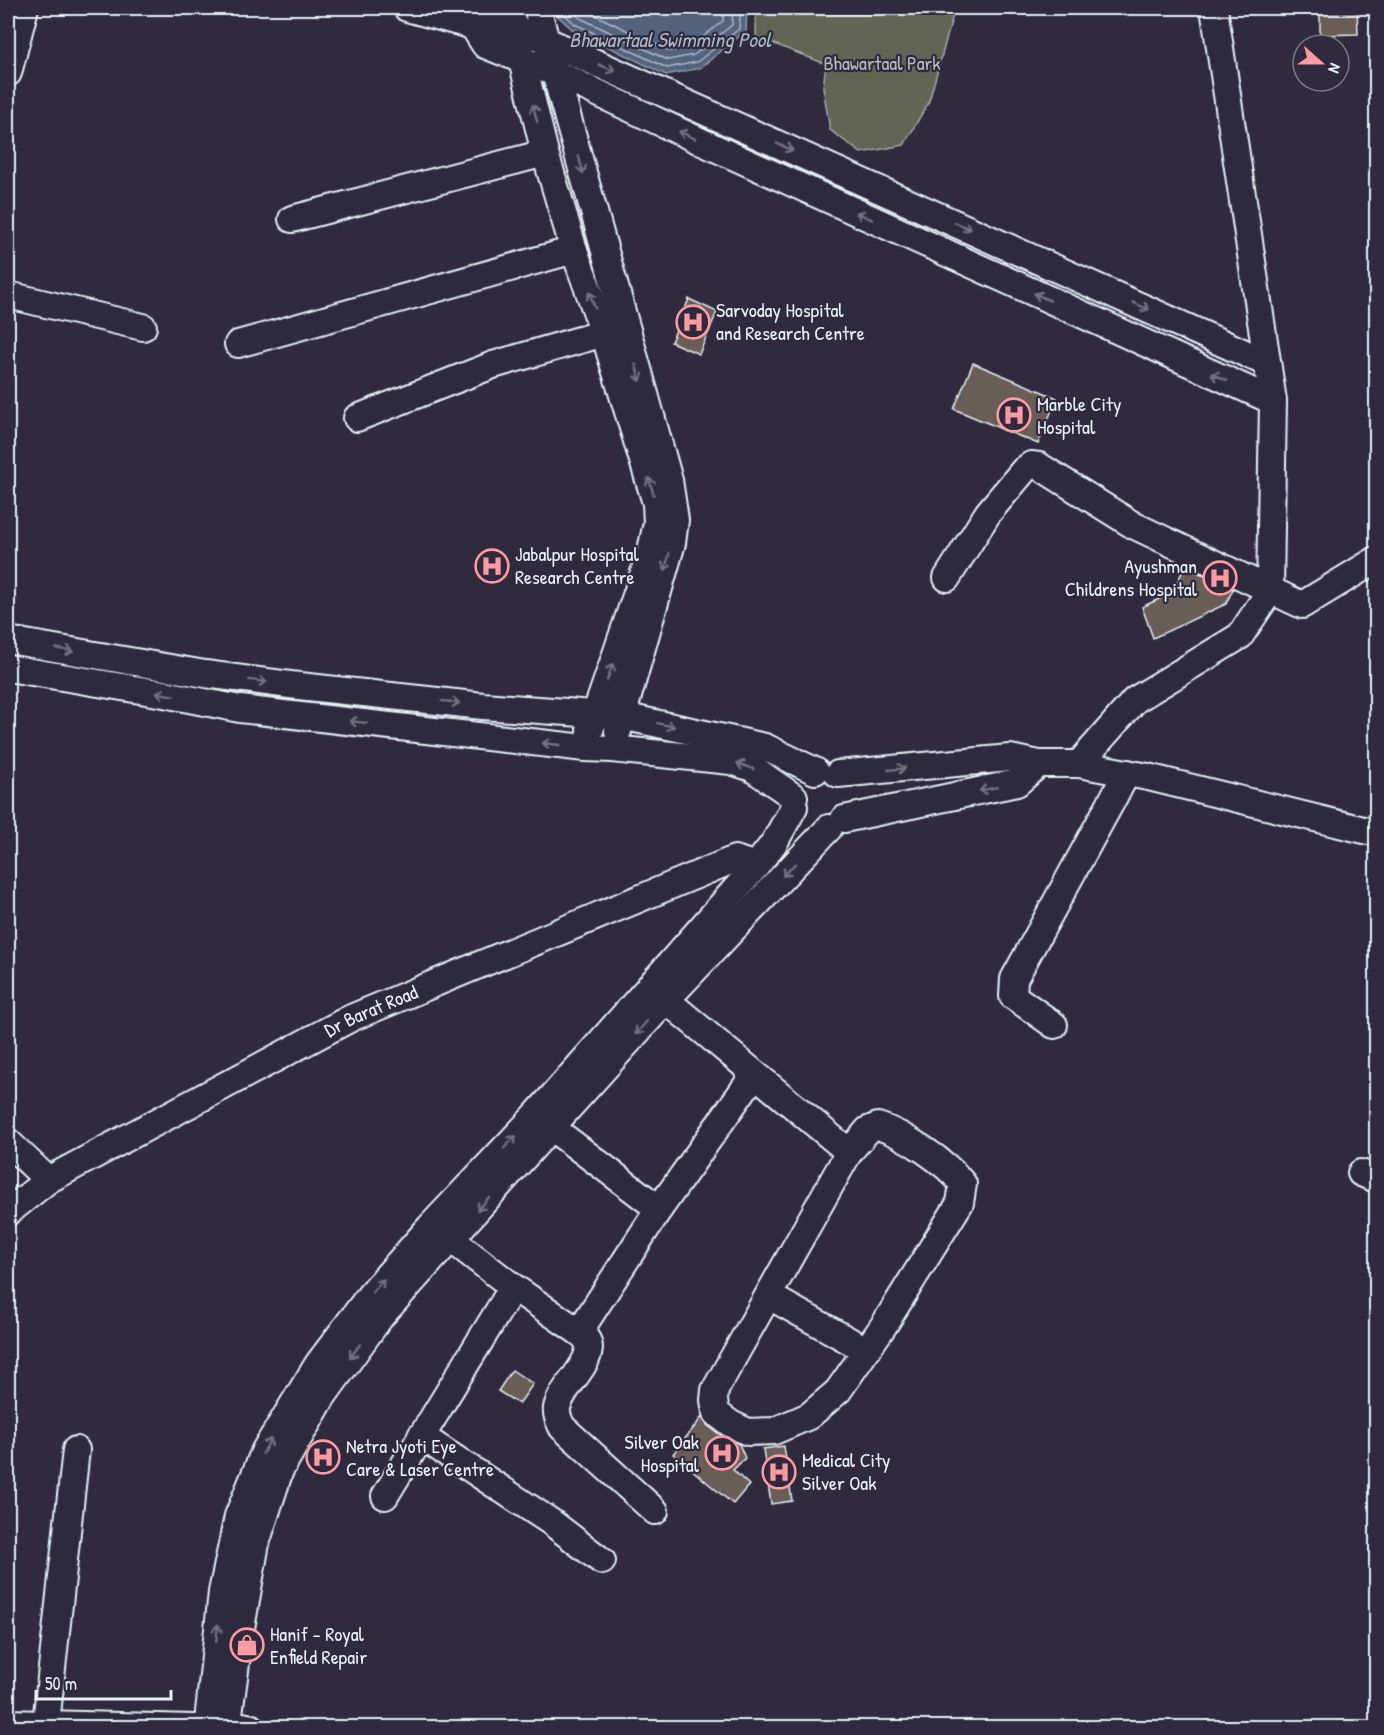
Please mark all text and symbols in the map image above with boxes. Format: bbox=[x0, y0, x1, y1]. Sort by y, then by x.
water label: Bhawartaal Swimming Pool bbox=[569, 25, 772, 54]
north arrow bbox=[1291, 33, 1351, 93]
park label: Bhawartaal Park bbox=[823, 49, 941, 76]
text: N bbox=[1323, 60, 1347, 77]
one-way arrow bbox=[597, 63, 615, 74]
one-way arrow bbox=[528, 104, 540, 123]
one-way arrow bbox=[678, 128, 696, 140]
one-way arrow bbox=[775, 142, 794, 153]
one-way arrow bbox=[575, 155, 587, 174]
one-way arrow bbox=[856, 210, 874, 221]
one-way arrow bbox=[954, 222, 972, 233]
one-way arrow bbox=[1033, 290, 1051, 302]
one-way arrow bbox=[586, 291, 597, 310]
place label: Sarvoday Hospital and Research Centre bbox=[716, 296, 865, 346]
one-way arrow bbox=[1131, 301, 1150, 312]
hospital icon: Sarvoday Hospital and Research Centre bbox=[675, 304, 711, 340]
one-way arrow bbox=[633, 363, 644, 382]
one-way arrow bbox=[1211, 371, 1229, 383]
place label: Marble City Hospital bbox=[1037, 390, 1121, 440]
hospital icon: Marble City Hospital bbox=[996, 397, 1032, 433]
one-way arrow bbox=[644, 477, 655, 496]
place label: Jabalpur Hospital Research Centre bbox=[515, 540, 639, 590]
hospital icon: Jabalpur Hospital Research Centre bbox=[474, 548, 510, 584]
one-way arrow bbox=[660, 552, 672, 571]
place label: Ayushman Childrens Hospital bbox=[1065, 552, 1198, 602]
hospital icon: Ayushman Childrens Hospital bbox=[1202, 560, 1238, 596]
one-way arrow bbox=[55, 645, 74, 656]
one-way arrow bbox=[605, 664, 616, 682]
one-way arrow bbox=[247, 676, 267, 687]
one-way arrow bbox=[156, 688, 175, 699]
one-way arrow bbox=[441, 697, 461, 708]
one-way arrow bbox=[348, 717, 368, 728]
one-way arrow bbox=[656, 720, 675, 731]
one-way arrow bbox=[542, 738, 562, 749]
one-way arrow bbox=[736, 760, 754, 771]
one-way arrow bbox=[886, 763, 906, 774]
one-way arrow bbox=[979, 783, 998, 795]
one-way arrow bbox=[782, 863, 796, 878]
street label: Dr Barat Road bbox=[319, 978, 422, 1043]
one-way arrow bbox=[634, 1020, 648, 1035]
one-way arrow bbox=[503, 1135, 518, 1150]
one-way arrow bbox=[476, 1196, 490, 1211]
one-way arrow bbox=[371, 1279, 385, 1294]
one-way arrow bbox=[349, 1343, 362, 1359]
place label: Silver Oak Hospital bbox=[625, 1428, 700, 1478]
place label: Netra Jyoti Eye Care & Laser Centre bbox=[346, 1432, 494, 1482]
hospital icon: Silver Oak Hospital bbox=[704, 1435, 740, 1471]
one-way arrow bbox=[262, 1438, 274, 1455]
hospital icon: Netra Jyoti Eye Care & Laser Centre bbox=[305, 1439, 341, 1475]
place label: Medical City Silver Oak bbox=[802, 1446, 890, 1496]
hospital icon: Medical City Silver Oak bbox=[761, 1454, 797, 1490]
place label: Hanif - Royal Enfield Repair bbox=[270, 1620, 367, 1670]
one-way arrow bbox=[212, 1624, 223, 1643]
shop icon: Hanif - Royal Enfield Repair bbox=[229, 1627, 265, 1663]
scale bar bbox=[36, 1663, 171, 1701]
text: 50 m bbox=[45, 1671, 77, 1696]

